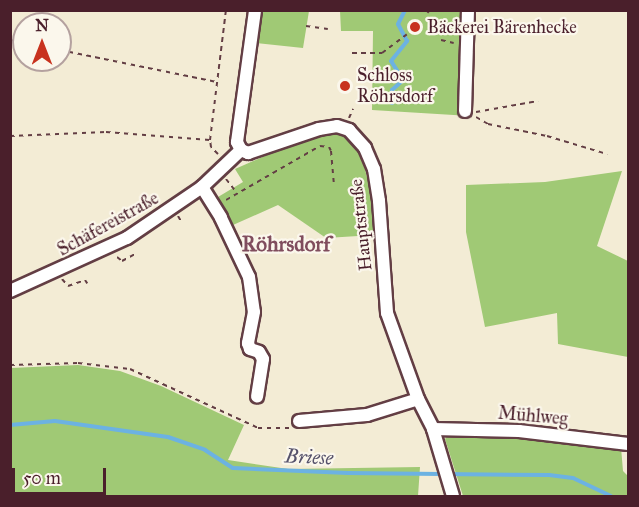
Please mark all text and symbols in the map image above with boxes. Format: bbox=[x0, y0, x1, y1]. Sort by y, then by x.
north arrow bbox=[12, 12, 72, 72]
text: N bbox=[35, 16, 49, 35]
place label: Bäckerei Bärenhecke bbox=[427, 16, 577, 38]
marker: Bäckerei Bärenhecke bbox=[408, 20, 422, 34]
place label: Schloss Röhrsdorf bbox=[357, 65, 433, 107]
marker: Schloss Röhrsdorf bbox=[338, 79, 352, 93]
street label: Hauptstraße bbox=[345, 178, 377, 272]
street label: Schäfereistraße bbox=[54, 187, 162, 261]
district label: Röhrsdorf bbox=[242, 231, 330, 257]
street label: Mühlweg bbox=[497, 402, 569, 430]
water label: Briese bbox=[284, 444, 334, 470]
scale bar bbox=[15, 456, 110, 494]
text: 50 m bbox=[23, 467, 61, 489]

